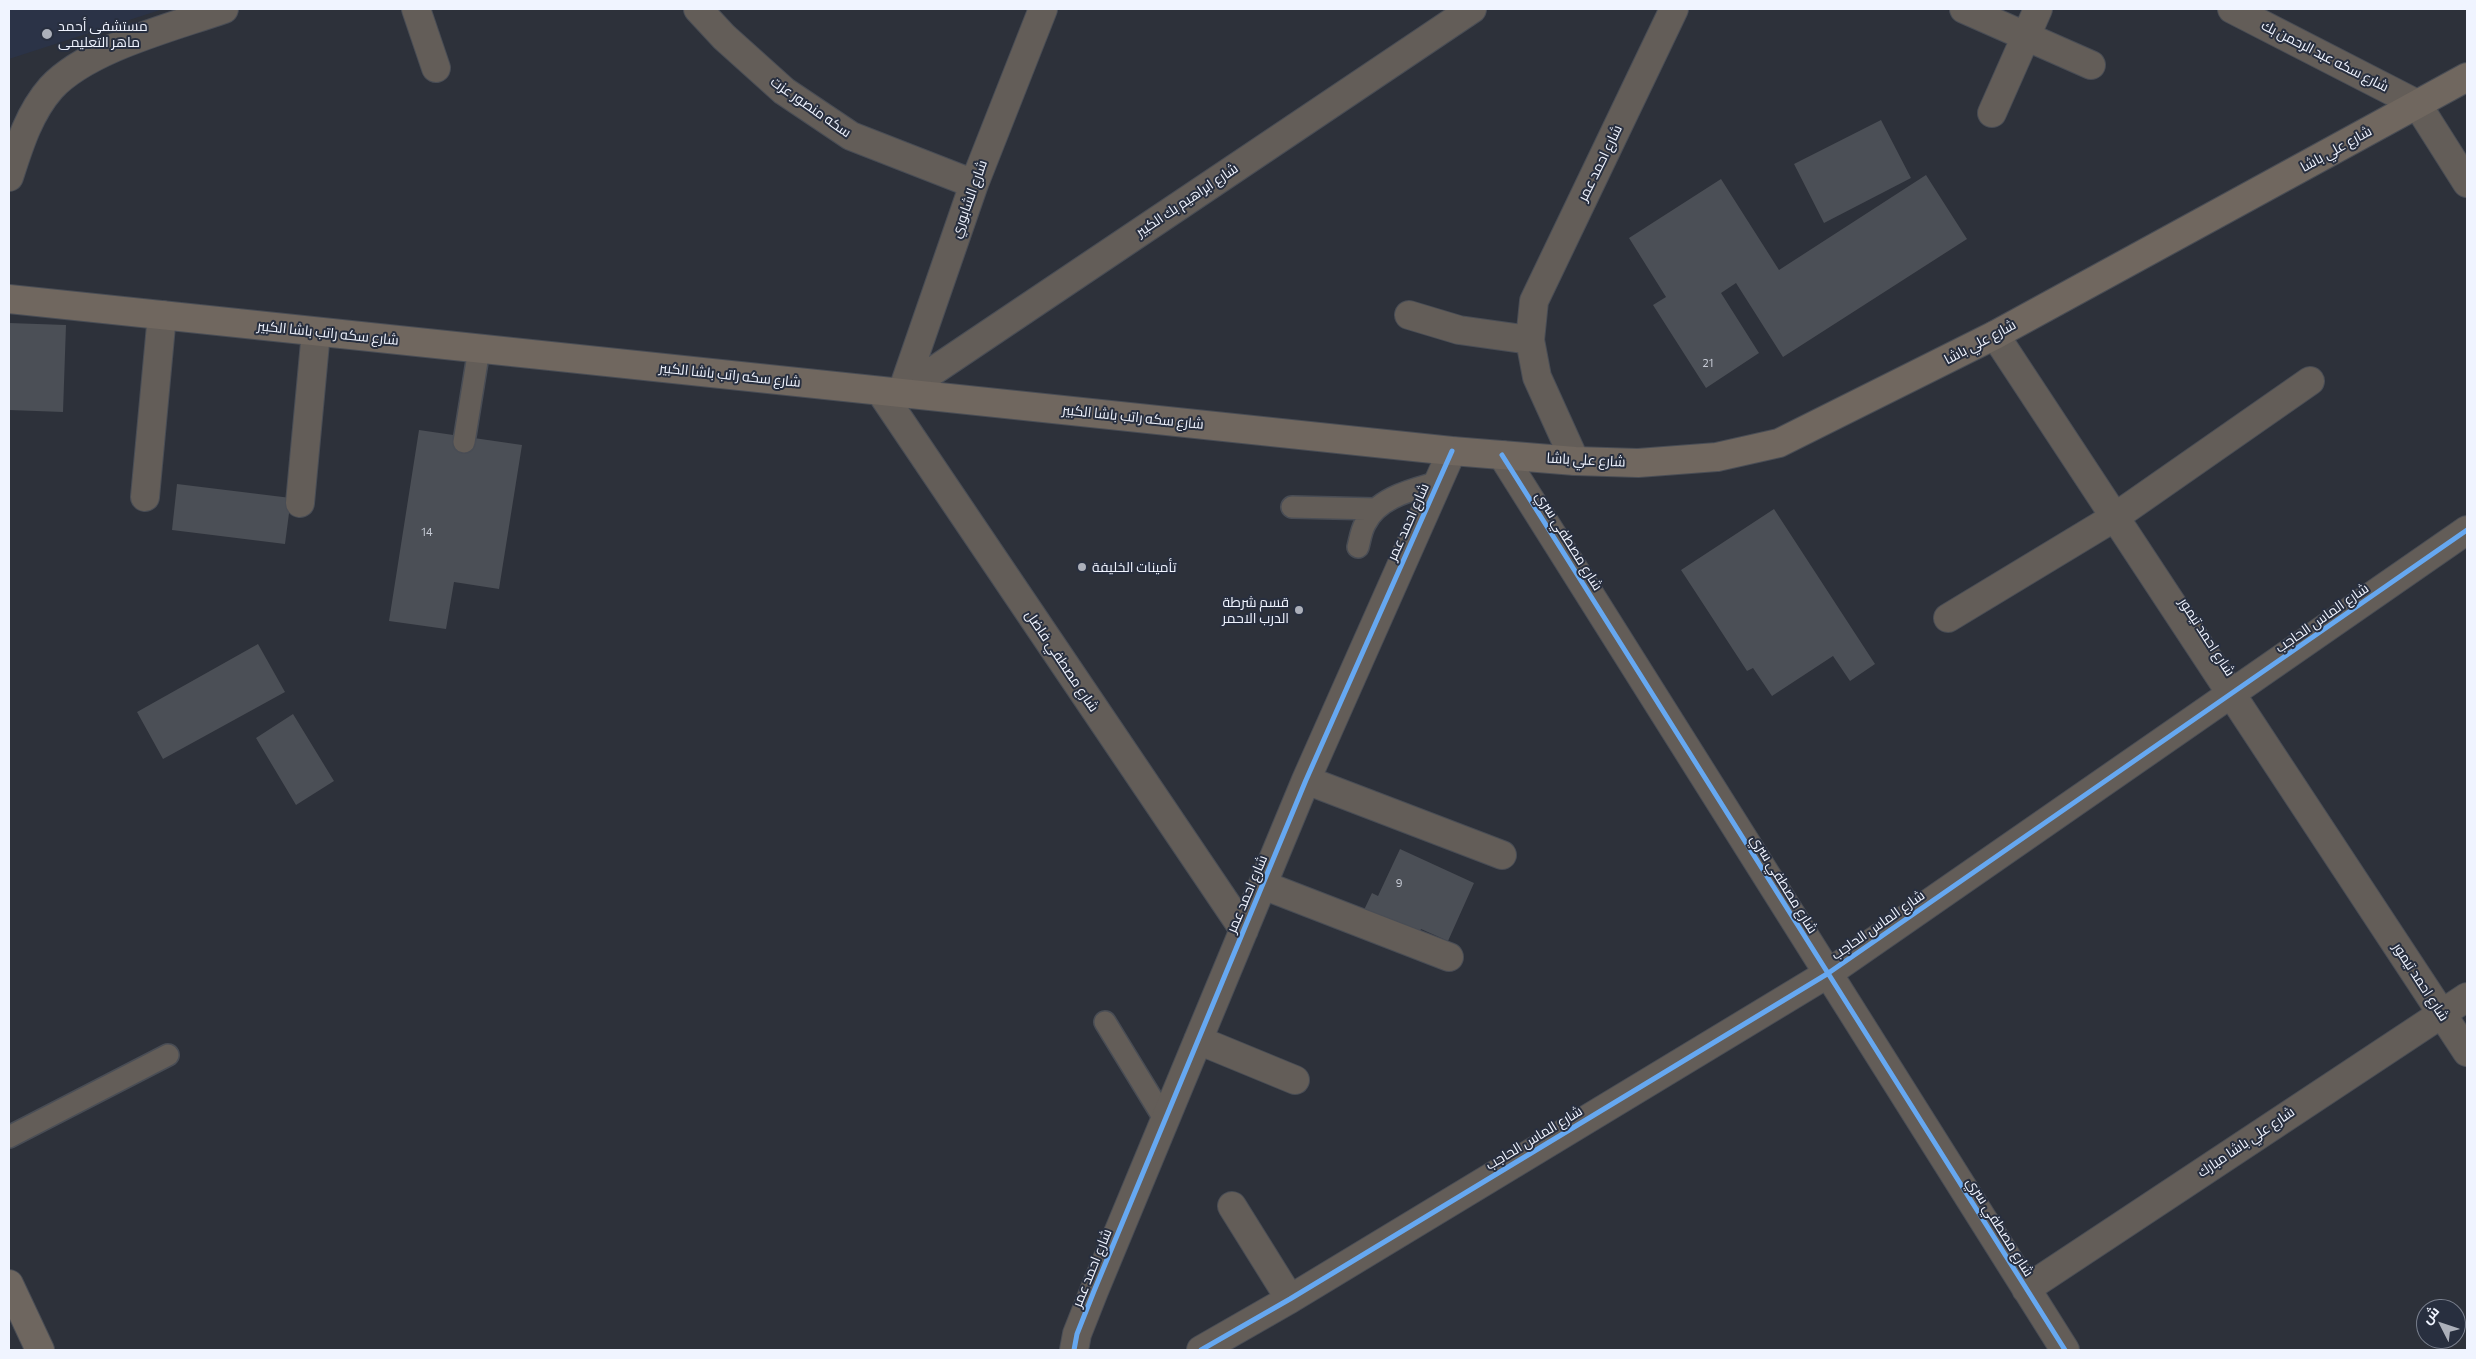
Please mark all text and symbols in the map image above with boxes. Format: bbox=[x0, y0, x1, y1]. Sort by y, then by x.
street label: شارع سكه عبد الرحمن بك bbox=[2259, 17, 2391, 95]
place label: مستشفى أحمد ماهر التعليمى bbox=[58, 18, 148, 50]
marker: مستشفى أحمد ماهر التعليمى bbox=[40, 27, 54, 41]
street label: سكه منصور عزت bbox=[767, 73, 855, 141]
street label: شارع احمد عمر bbox=[1574, 122, 1626, 204]
street label: شارع علي باشا bbox=[2297, 122, 2375, 176]
street label: شارع الشابوري bbox=[947, 158, 991, 240]
street label: شارع ابراهيم بك الكبير bbox=[1133, 160, 1241, 240]
street label: شارع علي باشا bbox=[1941, 316, 2019, 368]
street label: شارع سكه راتب باشا الكبير bbox=[256, 317, 400, 349]
house number: 21 bbox=[1703, 356, 1713, 370]
street label: شارع سكه راتب باشا الكبير bbox=[658, 359, 802, 391]
street label: شارع سكه راتب باشا الكبير bbox=[1061, 401, 1205, 433]
street label: شارع علي باشا bbox=[1546, 450, 1626, 470]
street label: شارع احمد عمر bbox=[1383, 481, 1433, 563]
street label: شارع مصطفي سري bbox=[1532, 489, 1606, 593]
house number: 14 bbox=[421, 525, 433, 539]
place label: تأمينات الخليفة bbox=[1092, 559, 1176, 575]
marker: تأمينات الخليفة bbox=[1076, 561, 1088, 573]
street label: شارع الماس الحاجب bbox=[2272, 580, 2372, 656]
place label: قسم شرطة الدرب الاحمر bbox=[1222, 594, 1289, 626]
street label: شارع احمد تيمور bbox=[2175, 595, 2239, 679]
marker: قسم شرطة الدرب الاحمر bbox=[1293, 604, 1305, 616]
street label: شارع مصطفي فاضل bbox=[1022, 607, 1102, 715]
street label: شارع مصطفي سري bbox=[1747, 832, 1821, 936]
street label: شارع احمد عمر bbox=[1223, 853, 1271, 935]
house number: 9 bbox=[1396, 876, 1402, 890]
street label: شارع الماس الحاجب bbox=[1828, 887, 1928, 963]
street label: شارع احمد تيمور bbox=[2389, 940, 2453, 1024]
street label: شارع الماس الحاجب bbox=[1483, 1102, 1585, 1174]
street label: شارع علي باشا مبارك bbox=[2194, 1103, 2298, 1181]
street label: شارع مصطفي سري bbox=[1963, 1175, 2037, 1279]
street label: شارع احمد عمر bbox=[1069, 1226, 1115, 1310]
north arrow bbox=[2416, 1299, 2466, 1349]
text: ش bbox=[2418, 1302, 2442, 1327]

